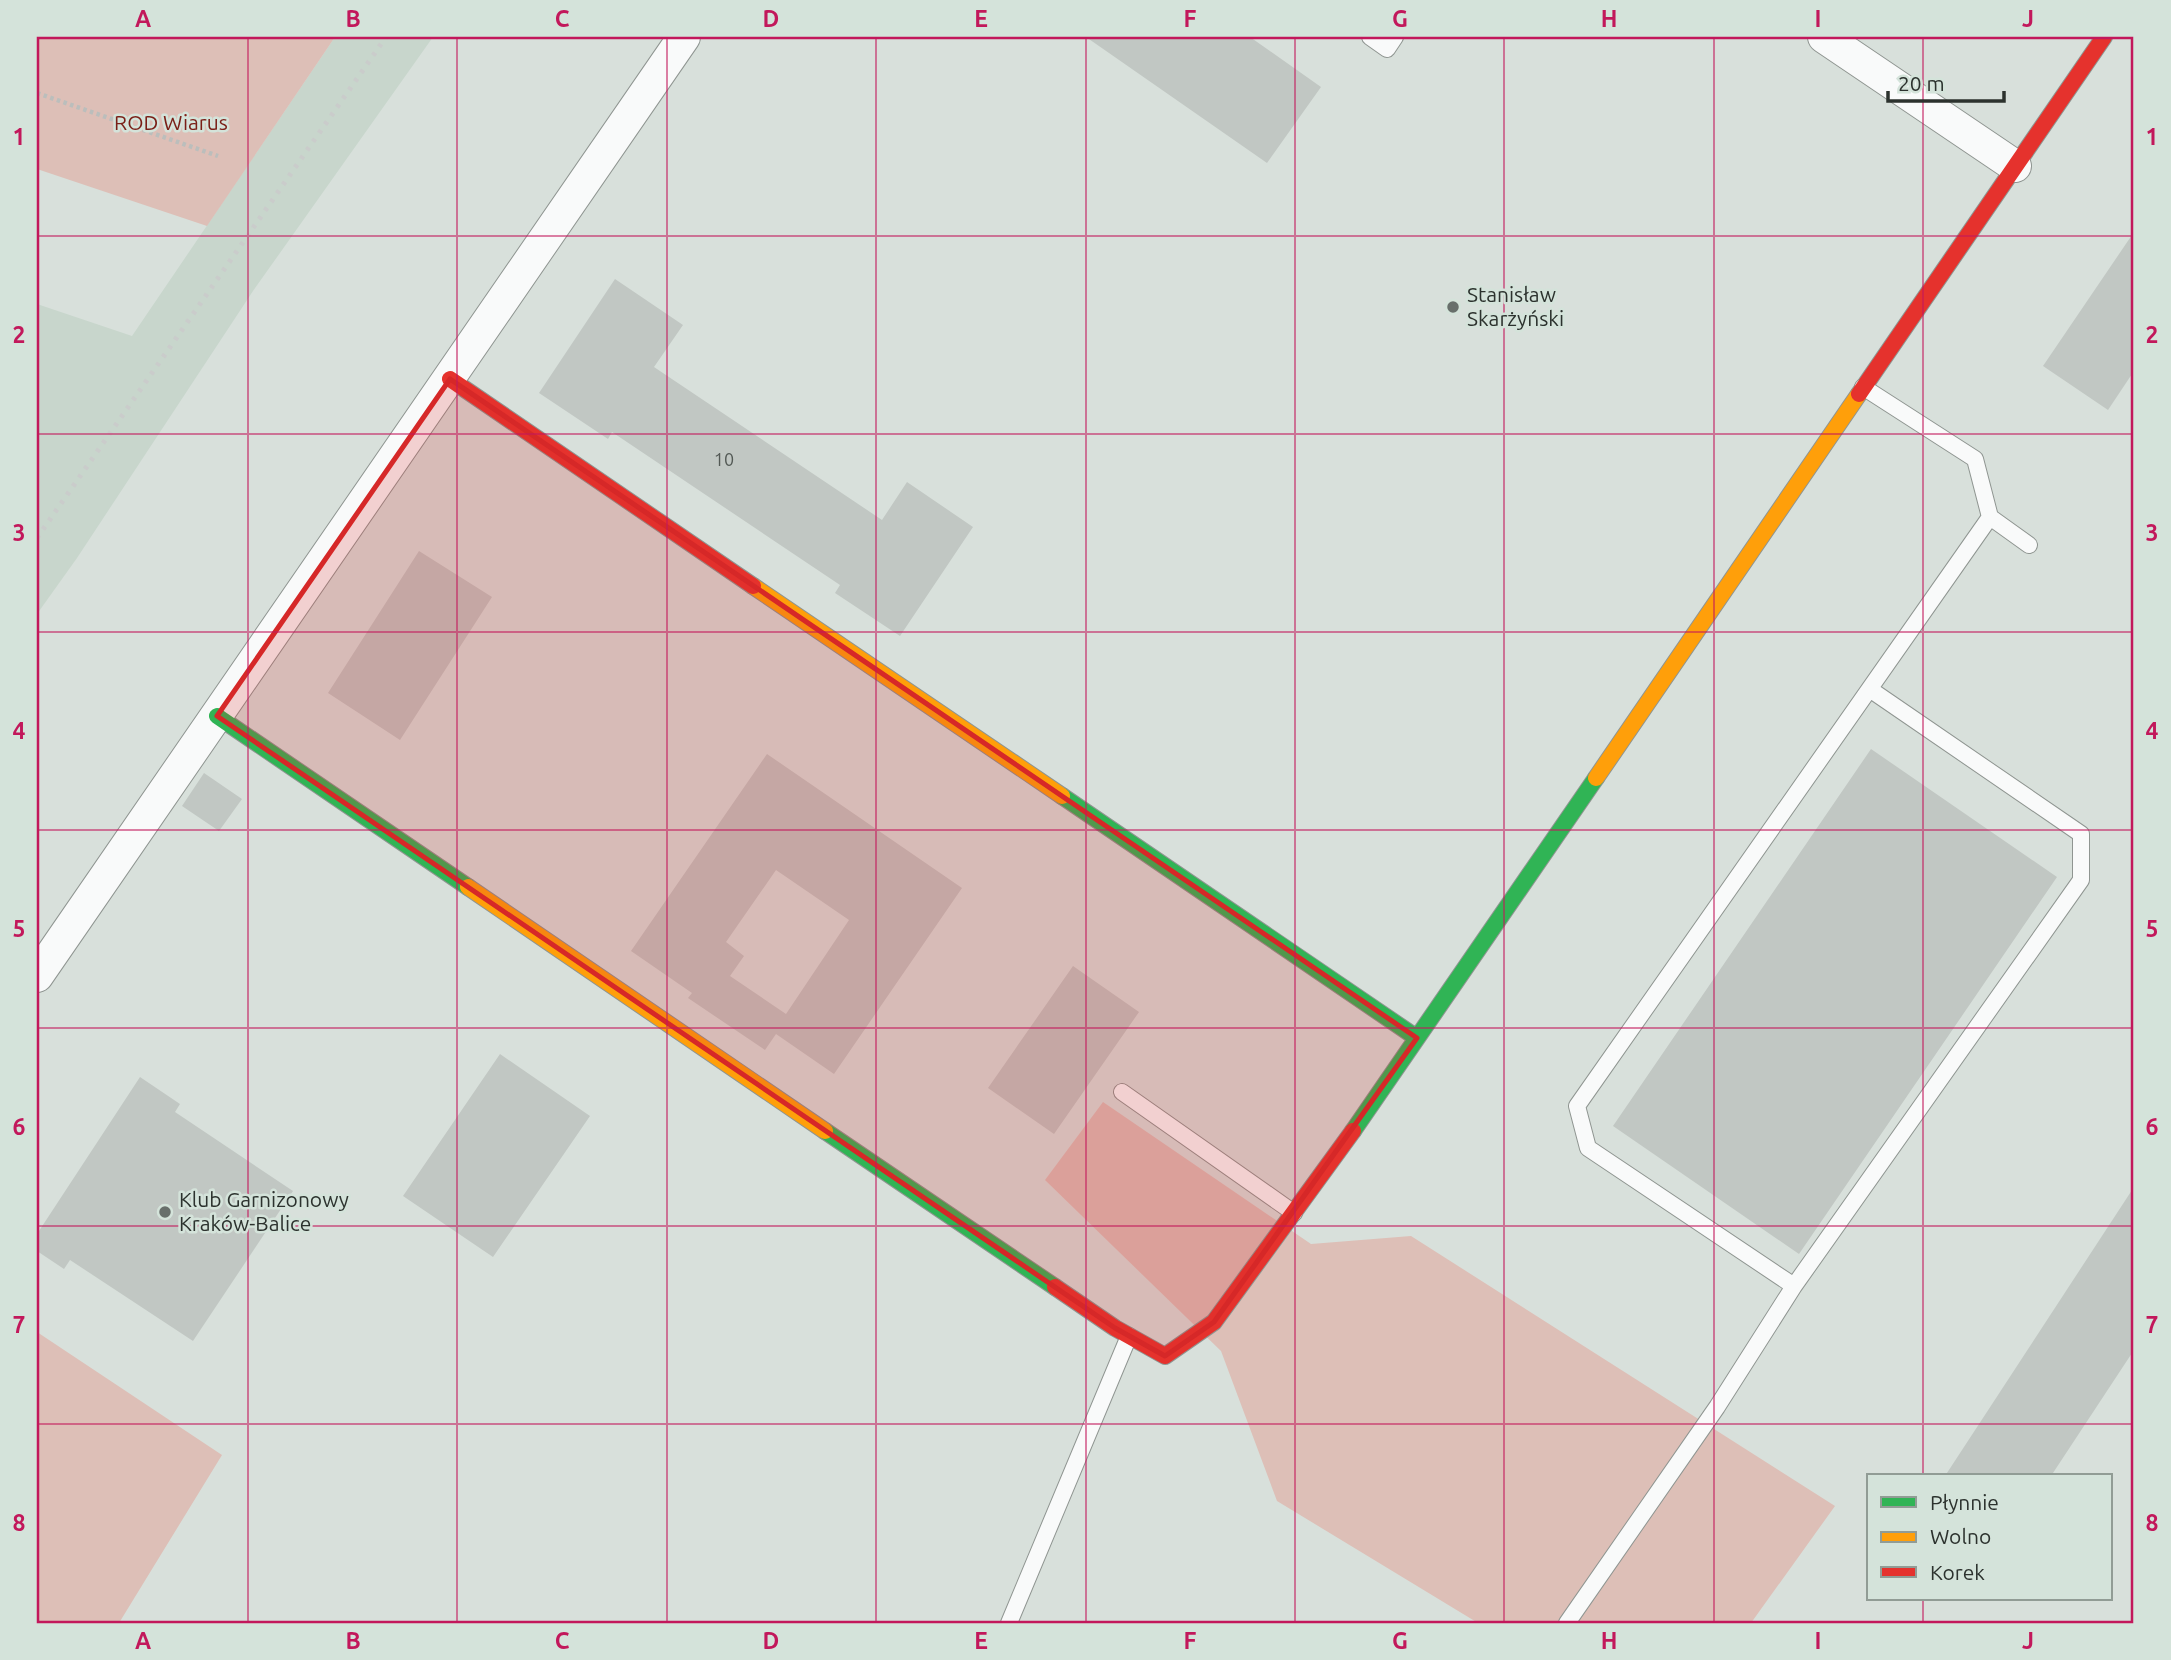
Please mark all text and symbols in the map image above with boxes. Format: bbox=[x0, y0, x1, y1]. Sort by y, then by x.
text: A bbox=[135, 6, 151, 31]
text: B bbox=[345, 6, 361, 31]
text: C bbox=[555, 6, 570, 31]
text: D bbox=[763, 6, 779, 31]
text: E bbox=[974, 6, 988, 31]
text: F bbox=[1184, 6, 1197, 31]
text: G bbox=[1392, 6, 1408, 31]
text: H bbox=[1601, 6, 1617, 31]
text: I bbox=[1815, 6, 1821, 31]
text: J bbox=[2022, 6, 2034, 31]
scale bar bbox=[1888, 60, 2003, 104]
text: 20 m bbox=[1898, 71, 1945, 95]
park label: ROD Wiarus bbox=[114, 110, 228, 134]
text: 1 bbox=[13, 124, 25, 149]
text: 1 bbox=[2146, 124, 2158, 149]
place label: Stanisław Skarżyński bbox=[1467, 282, 1564, 330]
marker: Stanisław Skarżyński bbox=[1445, 299, 1461, 315]
text: 2 bbox=[13, 322, 25, 347]
text: 2 bbox=[2146, 322, 2158, 347]
house number: 10 bbox=[714, 449, 734, 469]
text: 3 bbox=[13, 520, 25, 545]
text: 3 bbox=[2146, 520, 2158, 545]
text: 4 bbox=[13, 718, 26, 743]
text: 4 bbox=[2146, 718, 2159, 743]
text: 5 bbox=[13, 916, 25, 941]
text: 5 bbox=[2146, 916, 2158, 941]
text: 6 bbox=[13, 1114, 26, 1139]
text: 6 bbox=[2146, 1114, 2159, 1139]
place label: Klub Garnizonowy Kraków-Balice bbox=[179, 1187, 349, 1235]
marker: Klub Garnizonowy Kraków-Balice bbox=[157, 1204, 173, 1220]
text: 7 bbox=[13, 1312, 25, 1337]
text: 7 bbox=[2146, 1312, 2158, 1337]
legend bbox=[1867, 1474, 2112, 1600]
text: Płynnie bbox=[1930, 1490, 1999, 1514]
text: 8 bbox=[13, 1510, 25, 1535]
text: 8 bbox=[2146, 1510, 2158, 1535]
text: Wolno bbox=[1930, 1524, 1991, 1548]
text: Korek bbox=[1930, 1560, 1985, 1584]
text: A bbox=[135, 1628, 151, 1653]
text: B bbox=[345, 1628, 361, 1653]
text: C bbox=[555, 1628, 570, 1653]
text: D bbox=[763, 1628, 779, 1653]
text: E bbox=[974, 1628, 988, 1653]
text: F bbox=[1184, 1628, 1197, 1653]
text: G bbox=[1392, 1628, 1408, 1653]
text: H bbox=[1601, 1628, 1617, 1653]
text: I bbox=[1815, 1628, 1821, 1653]
text: J bbox=[2022, 1628, 2034, 1653]

